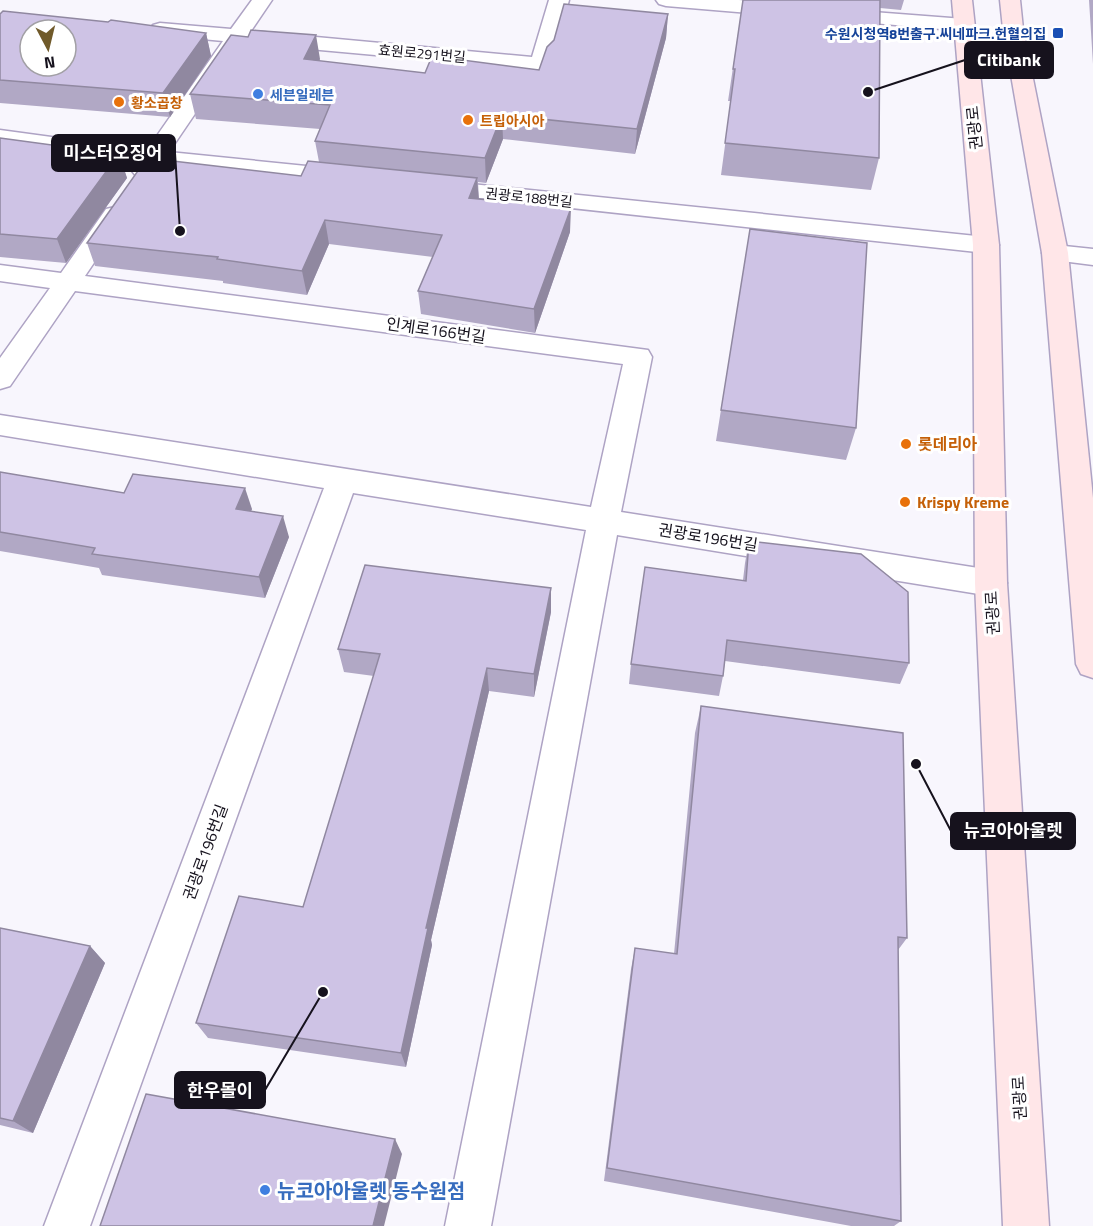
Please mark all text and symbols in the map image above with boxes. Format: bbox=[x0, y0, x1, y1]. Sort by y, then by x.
north arrow bbox=[18, 18, 78, 78]
place label: 수원시청역8번출구.씨네파크.헌혈의집 bbox=[825, 23, 1046, 44]
marker: 수원시청역8번출구.씨네파크.헌혈의집 bbox=[1051, 26, 1065, 40]
street label: 효원로291번길 bbox=[377, 39, 467, 67]
callout: Citibank bbox=[965, 42, 1053, 78]
text: Citibank bbox=[977, 46, 1042, 73]
text: N bbox=[43, 50, 57, 75]
place label: 세븐일레븐 bbox=[270, 84, 335, 105]
marker: 세븐일레븐 bbox=[251, 87, 265, 101]
place label: 황소곱창 bbox=[131, 92, 183, 113]
marker: 황소곱창 bbox=[112, 95, 126, 109]
street label: 권광로 bbox=[960, 105, 988, 151]
place label: 트립아시아 bbox=[480, 110, 545, 131]
marker: 트립아시아 bbox=[461, 113, 475, 127]
callout: 미스터오징어 bbox=[52, 135, 175, 171]
text: 미스터오징어 bbox=[63, 139, 163, 166]
street label: 권광로188번길 bbox=[484, 182, 574, 212]
street label: 인계로166번길 bbox=[385, 311, 487, 349]
place label: 롯데리아 bbox=[918, 432, 977, 456]
marker: 롯데리아 bbox=[899, 437, 913, 451]
place label: Krispy Kreme bbox=[917, 490, 1009, 514]
marker: Krispy Kreme bbox=[898, 495, 912, 509]
street label: 권광로196번길 bbox=[656, 517, 760, 557]
street label: 권광로 bbox=[979, 590, 1005, 636]
street label: 권광로196번길 bbox=[177, 801, 233, 903]
callout: 뉴코아아울렛 bbox=[951, 813, 1075, 849]
text: 뉴코아아울렛 bbox=[963, 817, 1063, 844]
callout: 한우몰이 bbox=[175, 1072, 265, 1108]
street label: 권광로 bbox=[1006, 1075, 1032, 1121]
text: 한우몰이 bbox=[187, 1077, 253, 1104]
place label: 뉴코아아울렛 동수원점 bbox=[277, 1175, 465, 1206]
marker: 뉴코아아울렛 동수원점 bbox=[258, 1183, 272, 1197]

